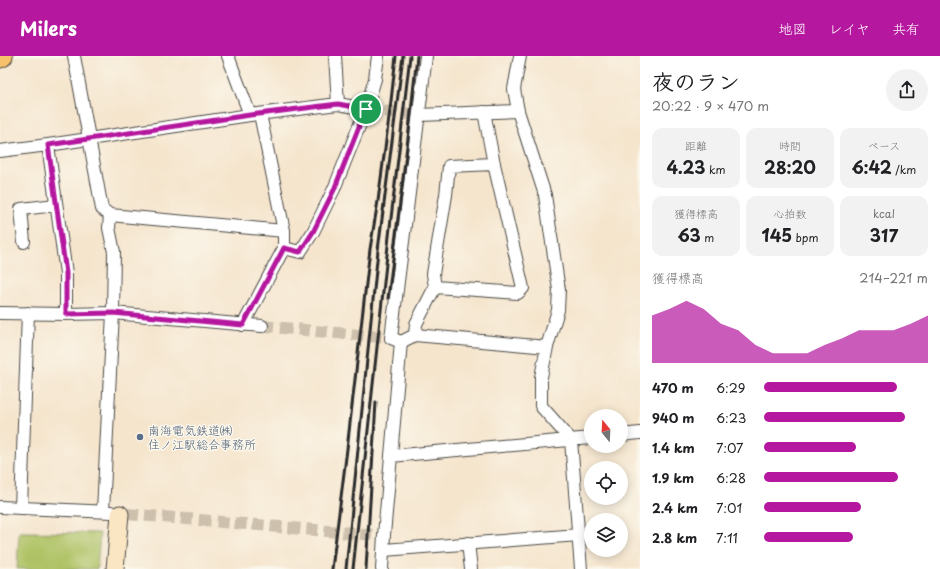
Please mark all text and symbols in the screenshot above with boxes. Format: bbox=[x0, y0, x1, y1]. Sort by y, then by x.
text: Milers bbox=[20, 14, 77, 42]
text: 地図 bbox=[779, 18, 807, 39]
text: レイヤ bbox=[829, 18, 870, 39]
text: 共有 bbox=[892, 18, 920, 39]
text: 夜のラン bbox=[652, 64, 740, 97]
button: share bbox=[886, 69, 928, 111]
pin bbox=[349, 92, 383, 126]
text: 20:22 · 9 × 470 m bbox=[652, 96, 769, 115]
icon: arrive bbox=[355, 98, 377, 120]
text: 距離 bbox=[685, 137, 707, 154]
text: 時間 bbox=[779, 137, 801, 154]
text: ペース bbox=[868, 137, 900, 154]
text: 4.23 bbox=[666, 154, 705, 180]
text: 28:20 bbox=[764, 154, 816, 180]
text: 6:42 bbox=[852, 154, 892, 180]
text: km bbox=[705, 161, 726, 178]
text: /km bbox=[892, 161, 916, 178]
text: 獲得標高 bbox=[674, 205, 718, 222]
text: 心拍数 bbox=[774, 205, 807, 222]
text: kcal bbox=[873, 205, 895, 222]
text: 63 bbox=[678, 222, 701, 248]
text: 145 bbox=[762, 222, 792, 248]
text: 317 bbox=[870, 222, 898, 248]
text: m bbox=[701, 229, 714, 246]
text: bpm bbox=[792, 229, 818, 246]
text: 獲得標高 bbox=[652, 268, 704, 287]
text: 214–221 m bbox=[859, 268, 928, 287]
text: 470 m bbox=[652, 378, 694, 397]
text: 6:29 bbox=[716, 378, 745, 397]
text: 940 m bbox=[652, 408, 694, 427]
text: 6:23 bbox=[716, 408, 746, 427]
north arrow bbox=[584, 409, 628, 453]
map controls bbox=[584, 409, 628, 557]
place label: 南海電気鉄道㈱ 住ノ江駅総合事務所 bbox=[148, 421, 256, 453]
marker: 南海電気鉄道㈱ 住ノ江駅総合事務所 bbox=[135, 432, 145, 442]
text: 1.4 km bbox=[652, 438, 695, 457]
text: 7:07 bbox=[716, 438, 743, 457]
button: locate bbox=[584, 461, 628, 505]
text: 1.9 km bbox=[652, 468, 694, 487]
text: 6:28 bbox=[716, 468, 746, 487]
text: 2.4 km bbox=[652, 498, 698, 517]
text: 7:01 bbox=[716, 498, 742, 517]
button: layers bbox=[584, 513, 628, 557]
text: 2.8 km bbox=[652, 528, 697, 547]
text: 7:11 bbox=[716, 528, 738, 547]

